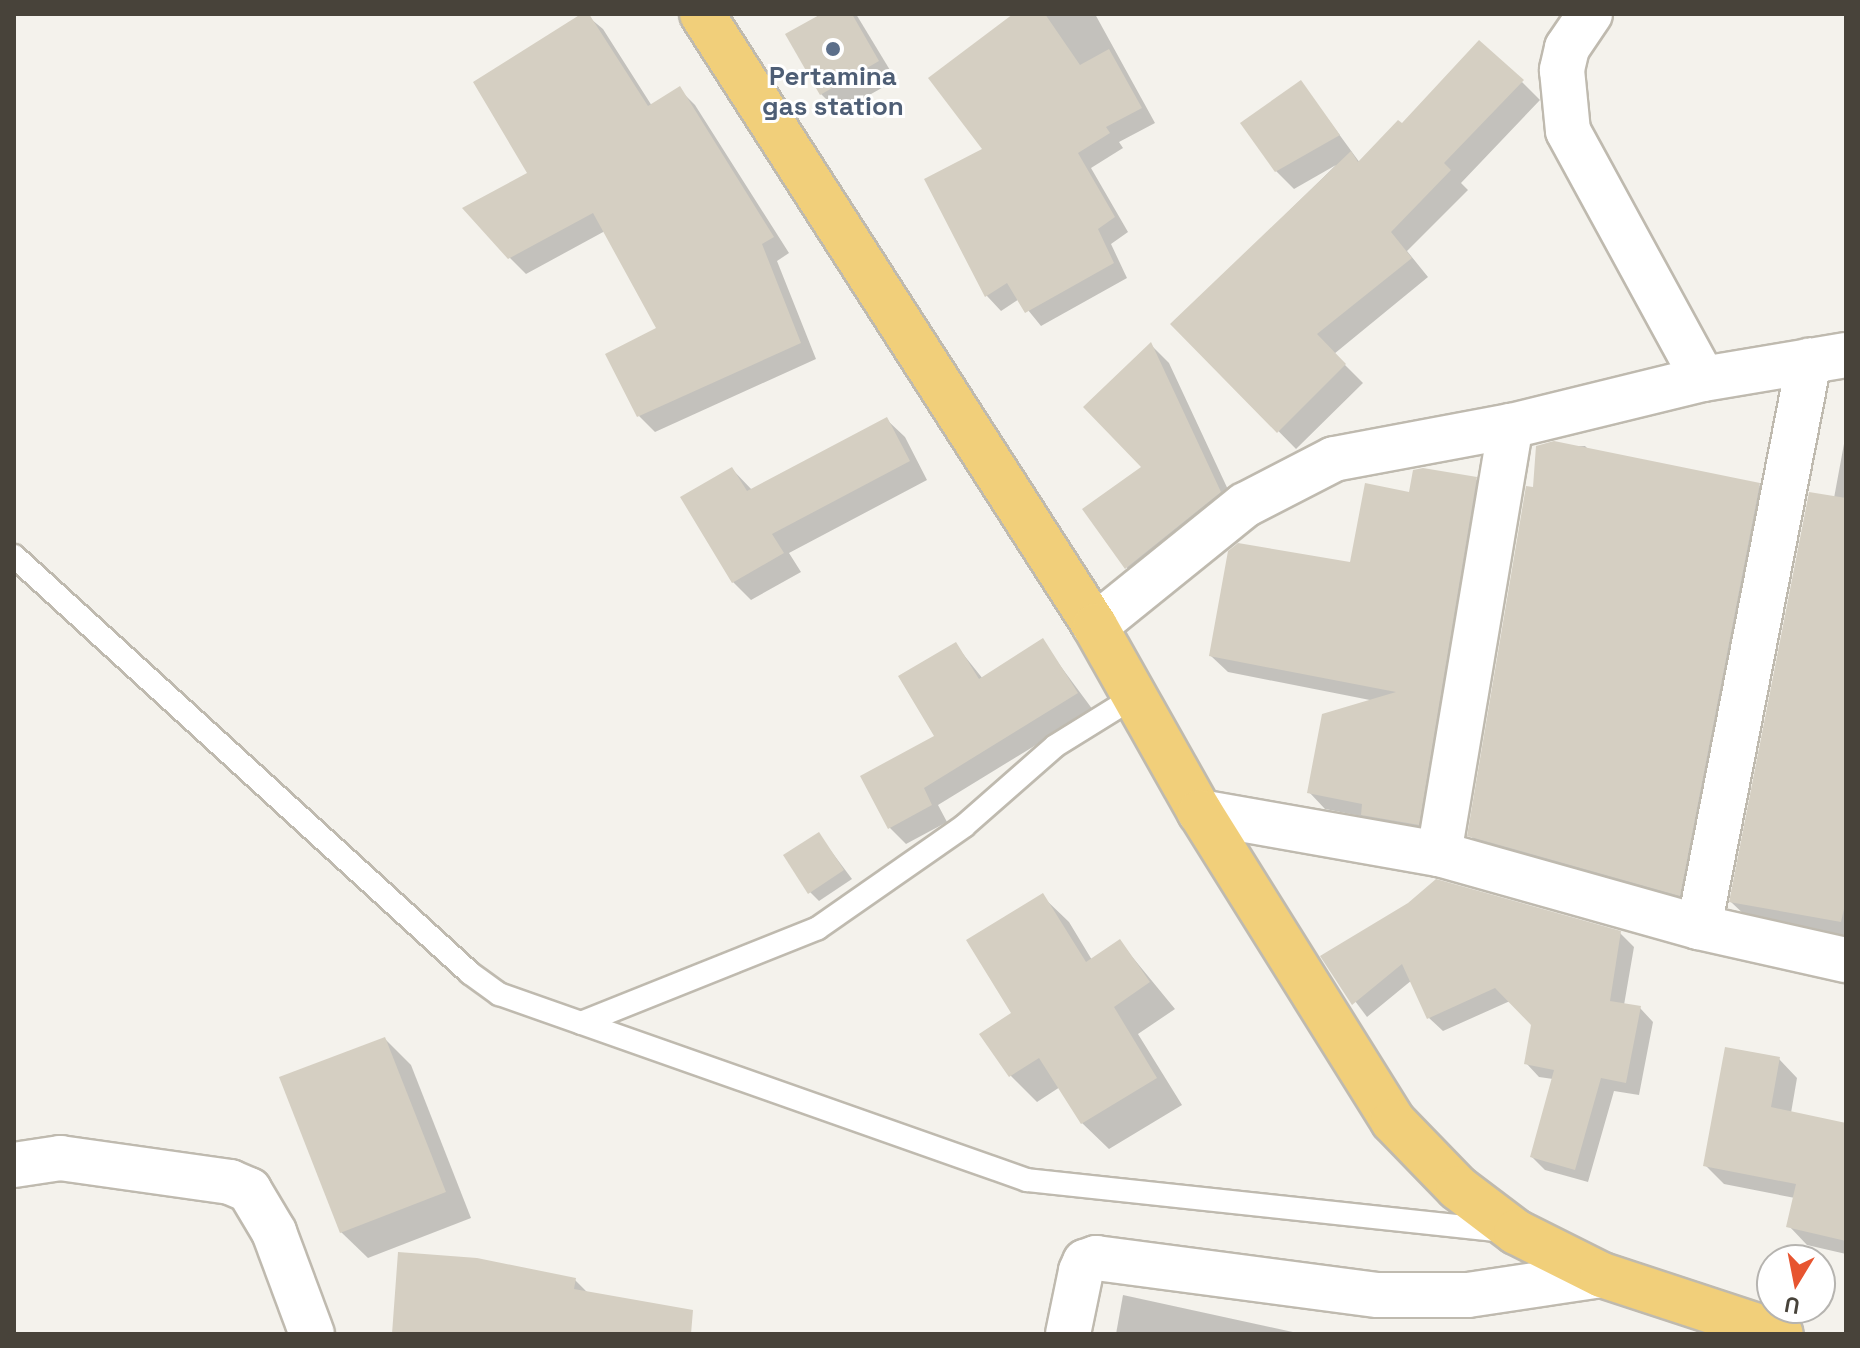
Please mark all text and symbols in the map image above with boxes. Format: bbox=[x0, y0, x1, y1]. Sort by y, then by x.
marker: Pertamina gas station bbox=[824, 40, 842, 58]
place label: Pertamina gas station bbox=[762, 61, 904, 122]
north arrow bbox=[1756, 1244, 1836, 1324]
text: U bbox=[1782, 1291, 1802, 1321]

